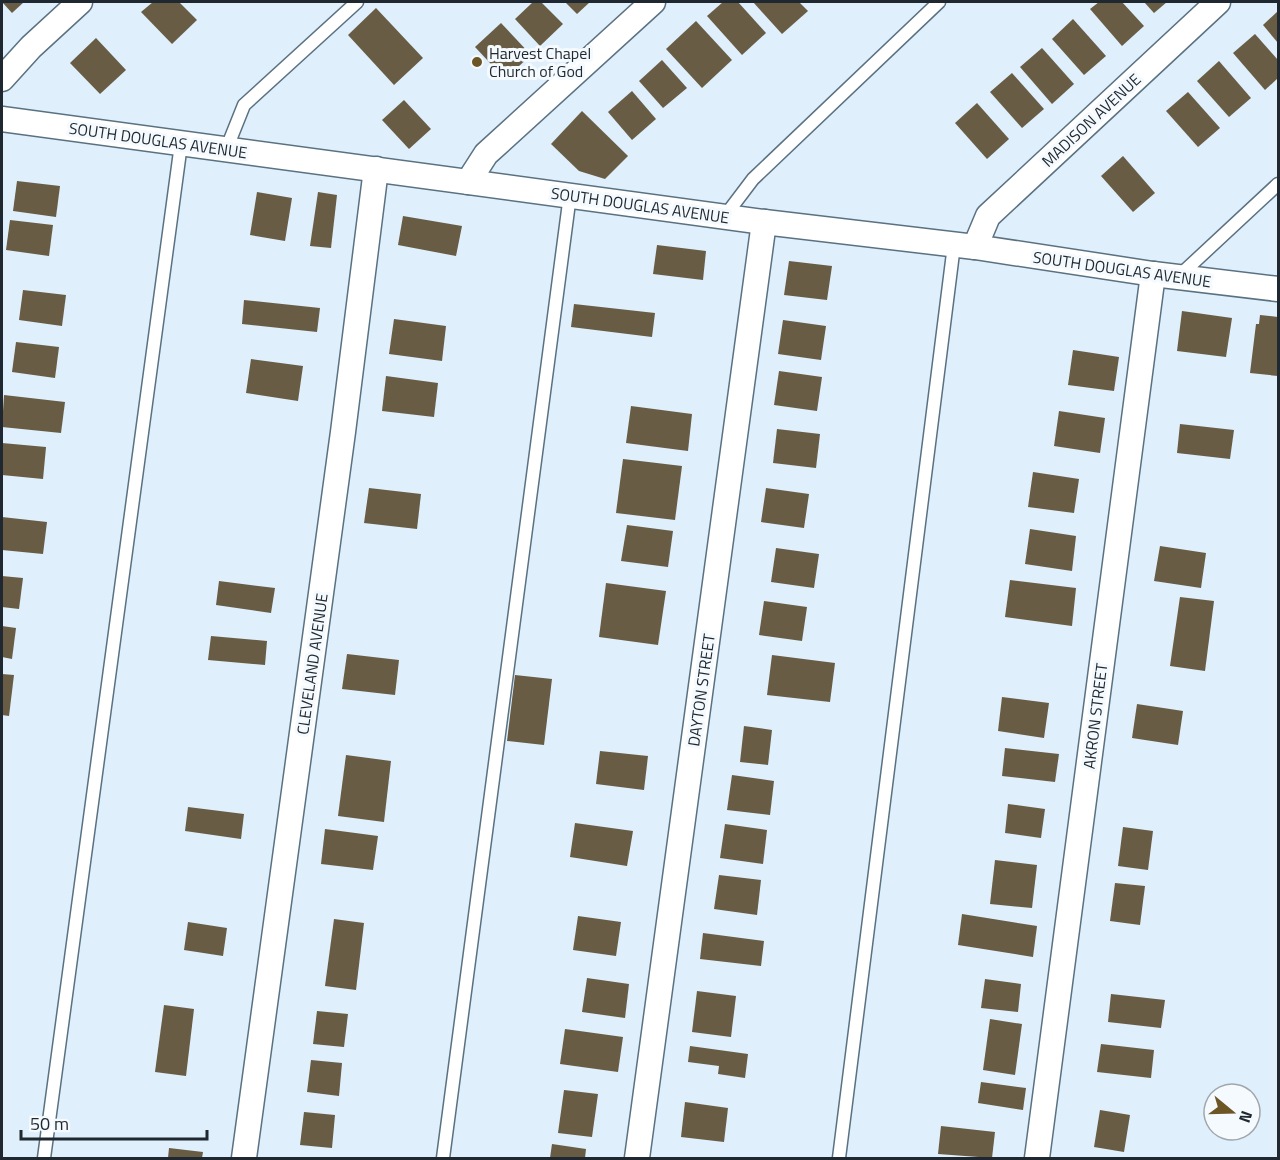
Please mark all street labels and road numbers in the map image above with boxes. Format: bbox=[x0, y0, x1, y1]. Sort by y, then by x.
street label: MADISON AVENUE bbox=[1036, 67, 1146, 172]
street label: SOUTH DOUGLAS AVENUE bbox=[67, 116, 249, 164]
street label: SOUTH DOUGLAS AVENUE bbox=[549, 181, 731, 229]
street label: SOUTH DOUGLAS AVENUE bbox=[1031, 245, 1213, 293]
street label: CLEVELAND AVENUE bbox=[290, 592, 334, 736]
street label: DAYTON STREET bbox=[681, 632, 721, 748]
street label: AKRON STREET bbox=[1077, 661, 1113, 770]

